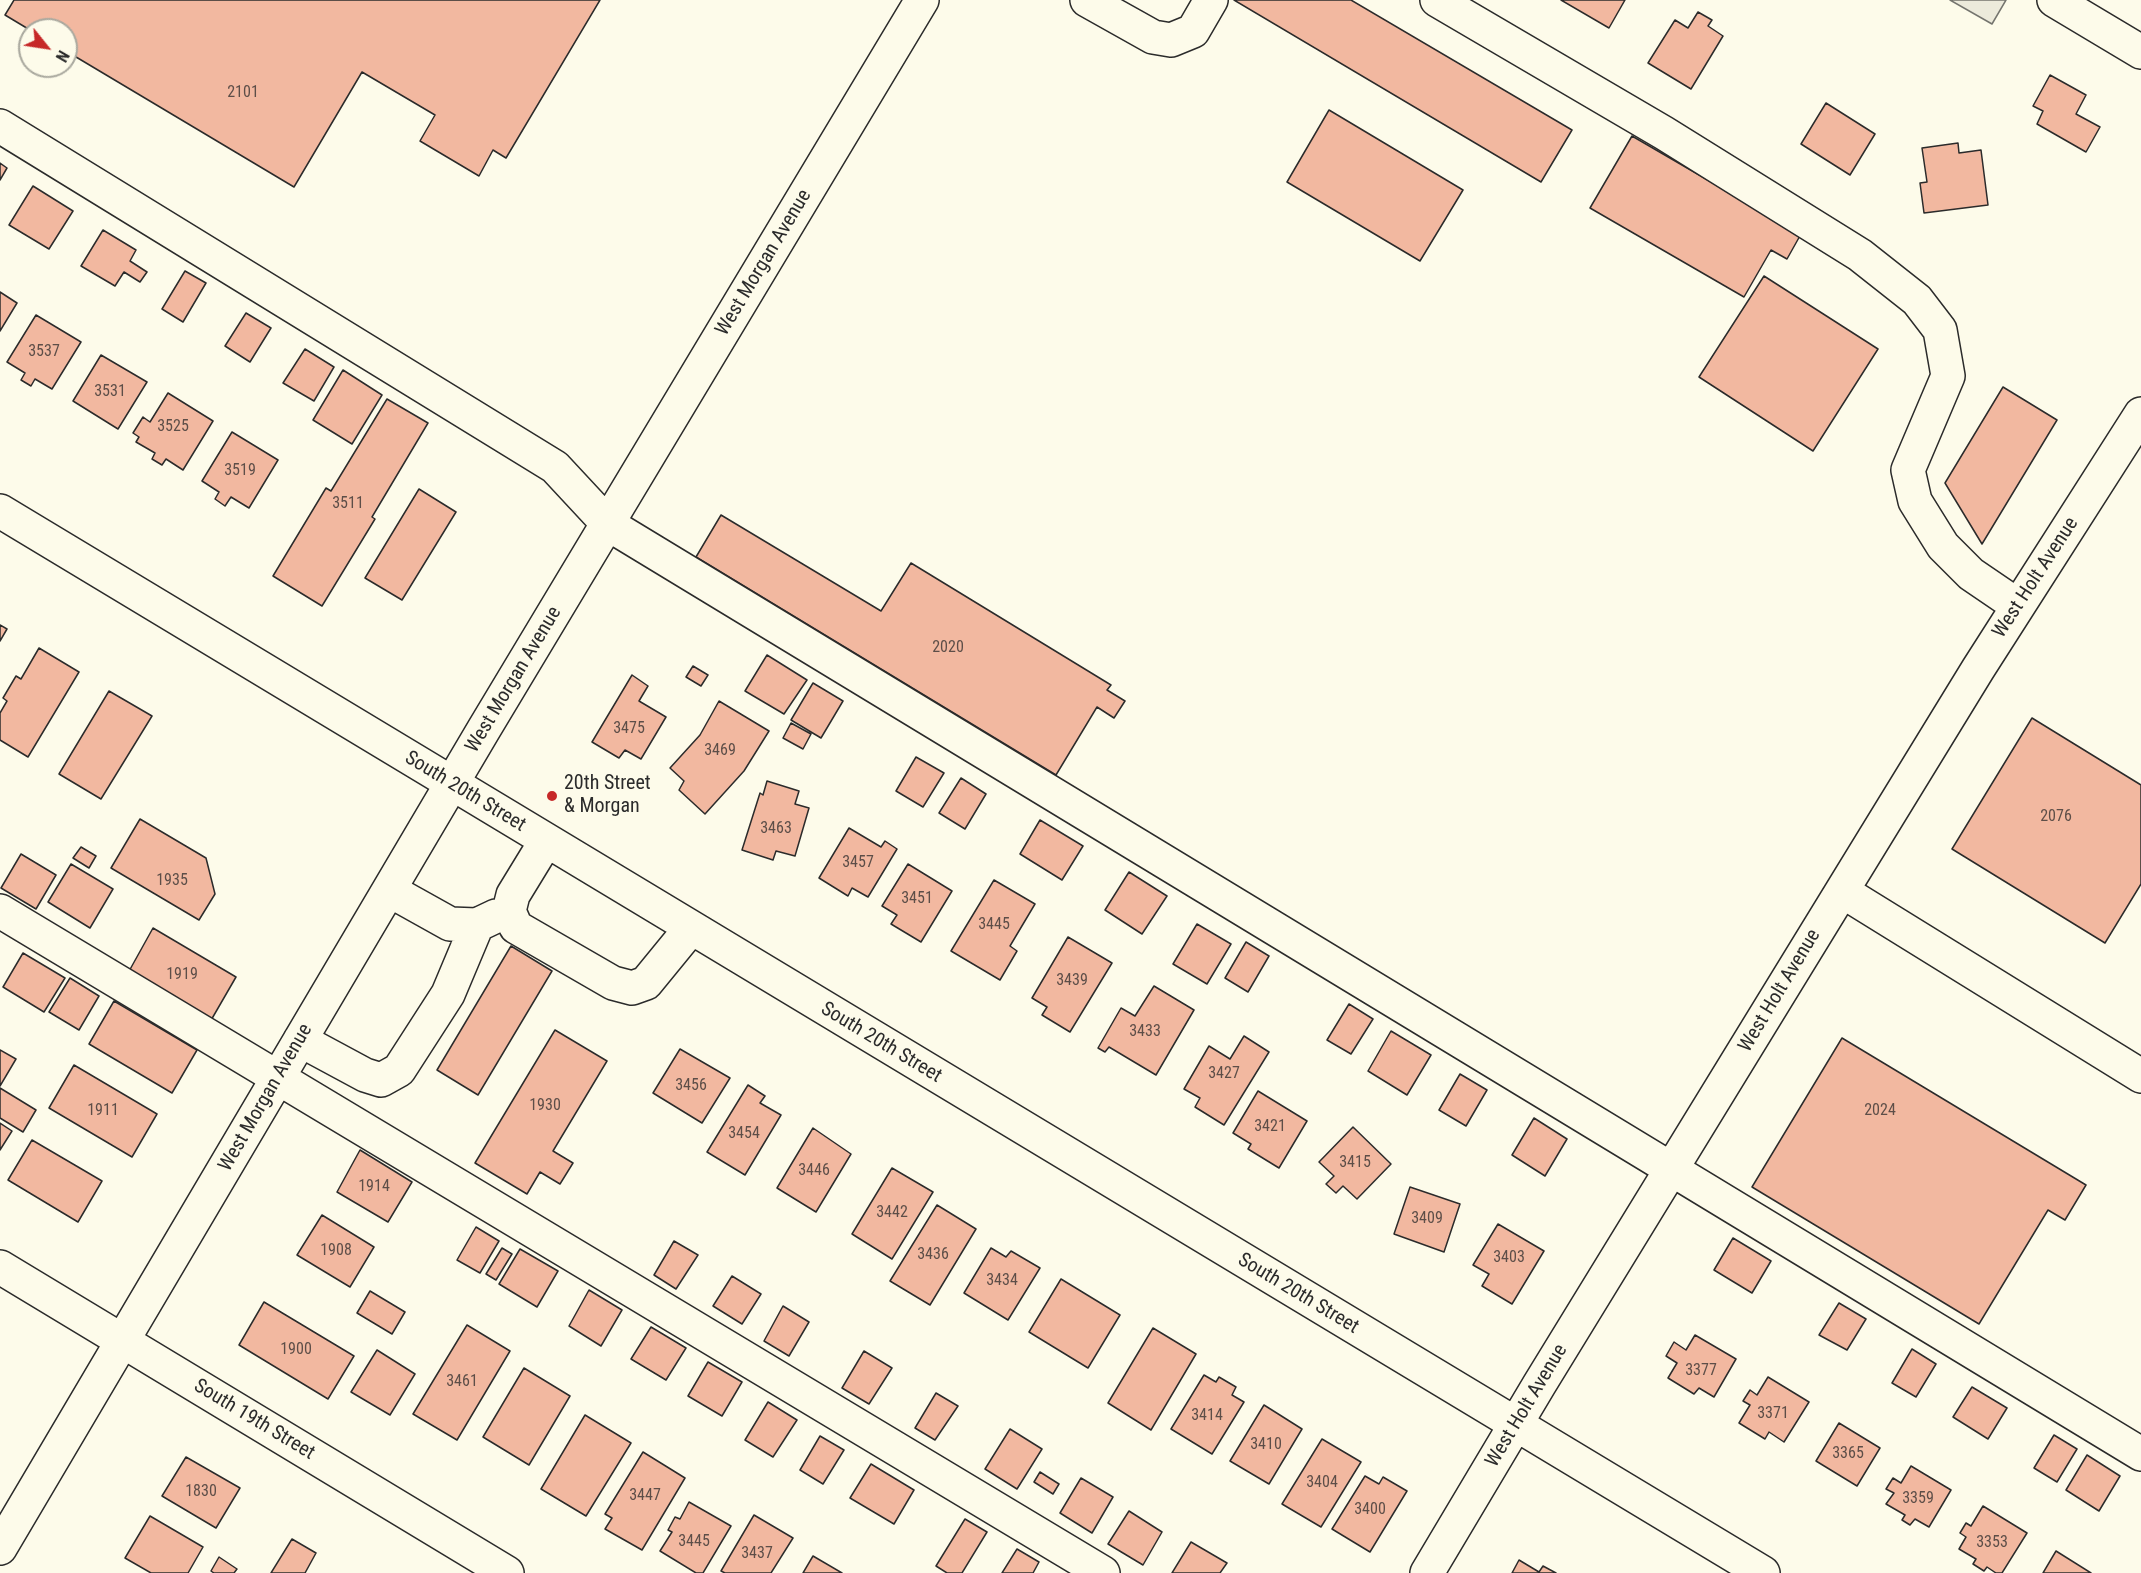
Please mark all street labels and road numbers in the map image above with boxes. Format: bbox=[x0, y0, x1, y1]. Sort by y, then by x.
street label: West Morgan Avenue bbox=[711, 186, 817, 340]
street label: West Holt Avenue bbox=[1988, 513, 2084, 643]
street label: West Morgan Avenue bbox=[461, 603, 567, 757]
street label: South 20th Street bbox=[400, 746, 530, 838]
street label: West Holt Avenue bbox=[1734, 925, 1826, 1057]
street label: South 20th Street bbox=[816, 997, 946, 1089]
street label: West Morgan Avenue bbox=[214, 1020, 318, 1176]
street label: South 20th Street bbox=[1233, 1248, 1363, 1340]
street label: West Holt Avenue bbox=[1481, 1340, 1573, 1472]
street label: South 19th Street bbox=[189, 1374, 319, 1466]

